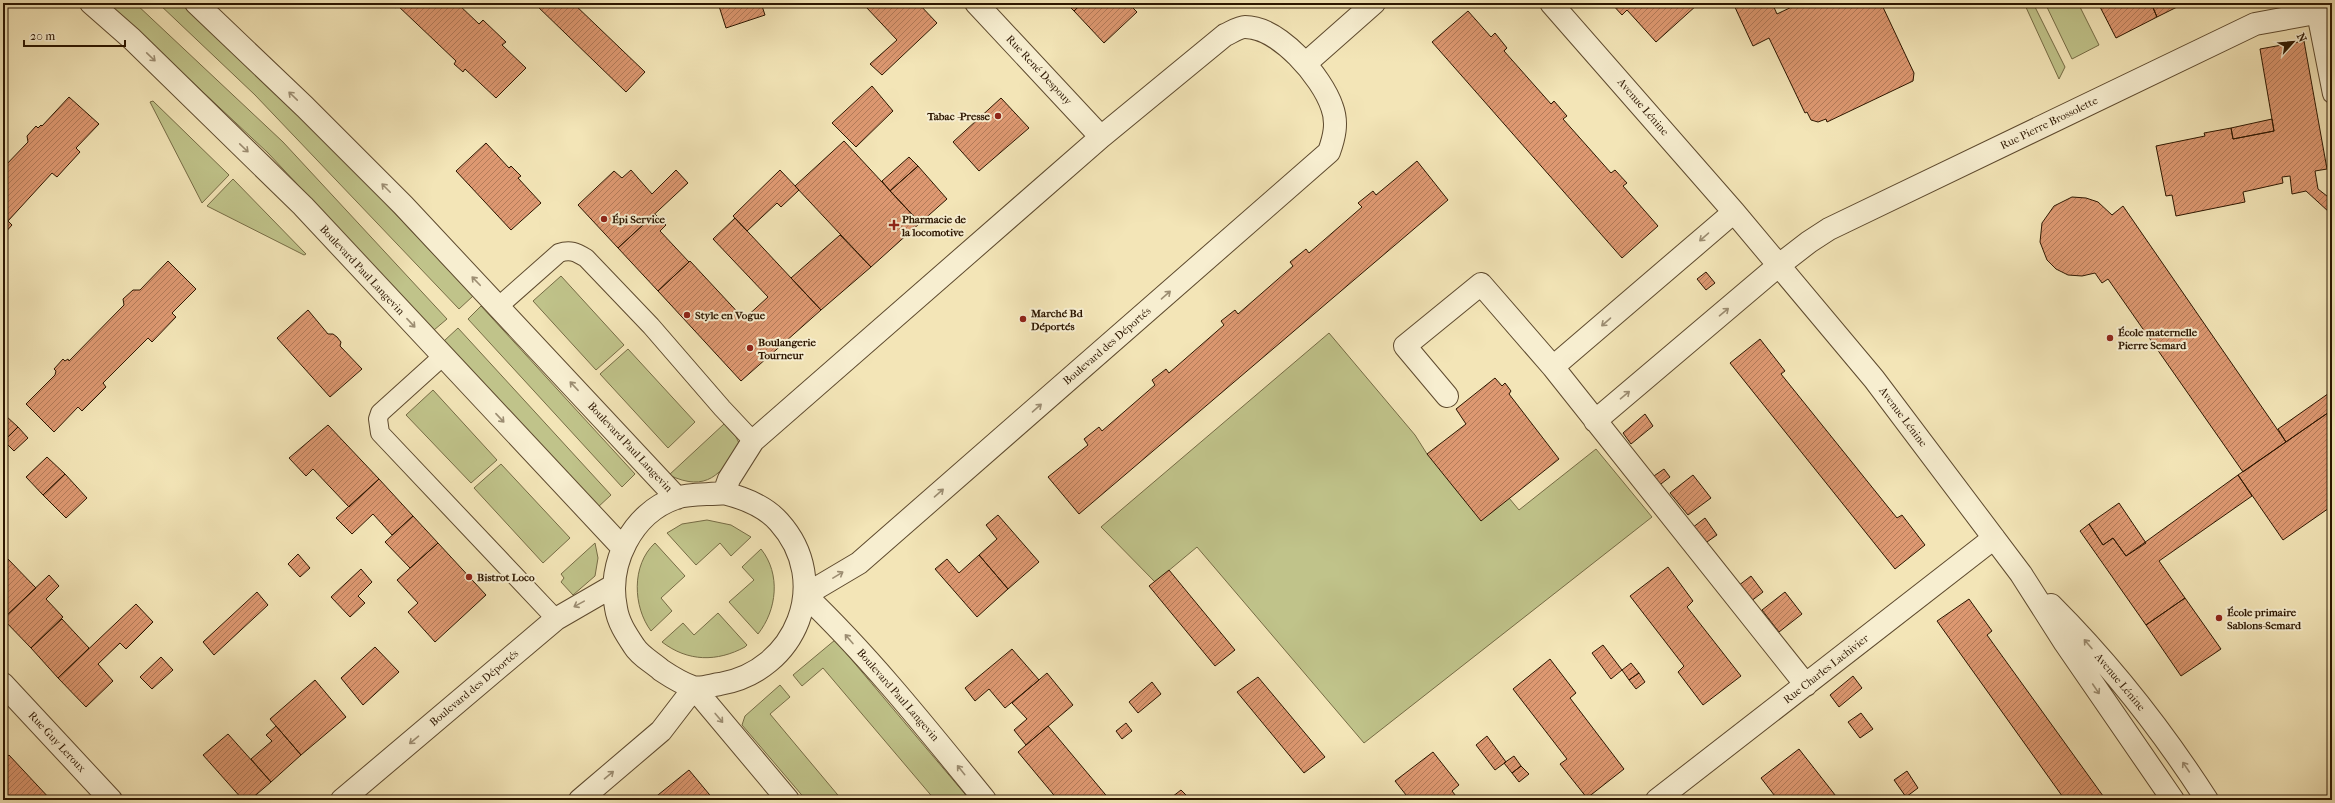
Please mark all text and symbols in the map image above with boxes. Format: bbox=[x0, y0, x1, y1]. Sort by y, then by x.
scale bar bbox=[24, 22, 125, 48]
north arrow bbox=[2273, 22, 2313, 62]
text: 20 m bbox=[30, 29, 55, 43]
text: N bbox=[2294, 31, 2309, 45]
street label: Rue René Despouy bbox=[1003, 32, 1075, 108]
one-way arrow bbox=[146, 52, 156, 62]
street label: Avenue Lénine bbox=[1614, 75, 1672, 139]
one-way arrow bbox=[288, 91, 298, 101]
street label: Rue Pierre Brossolette bbox=[1998, 94, 2100, 152]
place label: Tabac -Presse bbox=[926, 110, 991, 123]
marker: Tabac -Presse bbox=[993, 111, 1003, 121]
one-way arrow bbox=[239, 143, 249, 153]
one-way arrow bbox=[381, 183, 391, 193]
place label: Épi Service bbox=[612, 213, 666, 226]
place label: Pharmacie de la locomotive bbox=[901, 213, 967, 239]
marker: Épi Service bbox=[599, 214, 609, 224]
marker: Pharmacie de la locomotive bbox=[889, 220, 899, 230]
street label: Boulevard Paul Langevin bbox=[317, 222, 407, 318]
one-way arrow bbox=[1699, 233, 1709, 242]
one-way arrow bbox=[471, 276, 481, 286]
one-way arrow bbox=[1161, 290, 1172, 299]
street label: Boulevard des Déportés bbox=[1061, 304, 1153, 388]
place label: Marché Bd Déportés bbox=[1030, 307, 1084, 333]
one-way arrow bbox=[1719, 307, 1730, 316]
place label: Style en Vogue bbox=[695, 309, 766, 322]
marker: Style en Vogue bbox=[682, 310, 692, 320]
marker: Marché Bd Déportés bbox=[1018, 314, 1028, 324]
one-way arrow bbox=[406, 318, 416, 328]
one-way arrow bbox=[1600, 318, 1611, 327]
place label: École maternelle Pierre Semard bbox=[2118, 326, 2198, 352]
marker: École maternelle Pierre Semard bbox=[2105, 333, 2115, 343]
place label: Boulangerie Tourneur bbox=[757, 336, 817, 362]
marker: Boulangerie Tourneur bbox=[745, 343, 755, 353]
one-way arrow bbox=[570, 381, 579, 392]
street label: Avenue Lénine bbox=[1876, 384, 1930, 450]
one-way arrow bbox=[1620, 391, 1630, 400]
street label: Boulevard Paul Langevin bbox=[585, 399, 675, 495]
one-way arrow bbox=[1032, 403, 1042, 412]
one-way arrow bbox=[495, 413, 504, 423]
one-way arrow bbox=[934, 489, 944, 498]
place label: Bistrot Loco bbox=[477, 571, 535, 584]
one-way arrow bbox=[832, 571, 844, 579]
marker: Bistrot Loco bbox=[464, 572, 474, 582]
one-way arrow bbox=[573, 601, 585, 609]
place label: École primaire Sablons-Semard bbox=[2227, 606, 2302, 632]
marker: École primaire Sablons-Semard bbox=[2214, 613, 2224, 623]
street label: Rue Charles Lachivier bbox=[1781, 632, 1871, 706]
one-way arrow bbox=[844, 634, 854, 644]
one-way arrow bbox=[2084, 638, 2093, 649]
street label: Boulevard Paul Langevin bbox=[854, 646, 942, 744]
street label: Boulevard des Déportés bbox=[427, 647, 521, 729]
street label: Avenue Lénine bbox=[2091, 650, 2148, 714]
one-way arrow bbox=[2092, 683, 2100, 694]
street label: Rue Guy Leroux bbox=[26, 709, 89, 775]
one-way arrow bbox=[714, 712, 723, 722]
one-way arrow bbox=[408, 735, 419, 744]
one-way arrow bbox=[2182, 762, 2190, 773]
one-way arrow bbox=[956, 764, 965, 775]
one-way arrow bbox=[604, 770, 615, 779]

